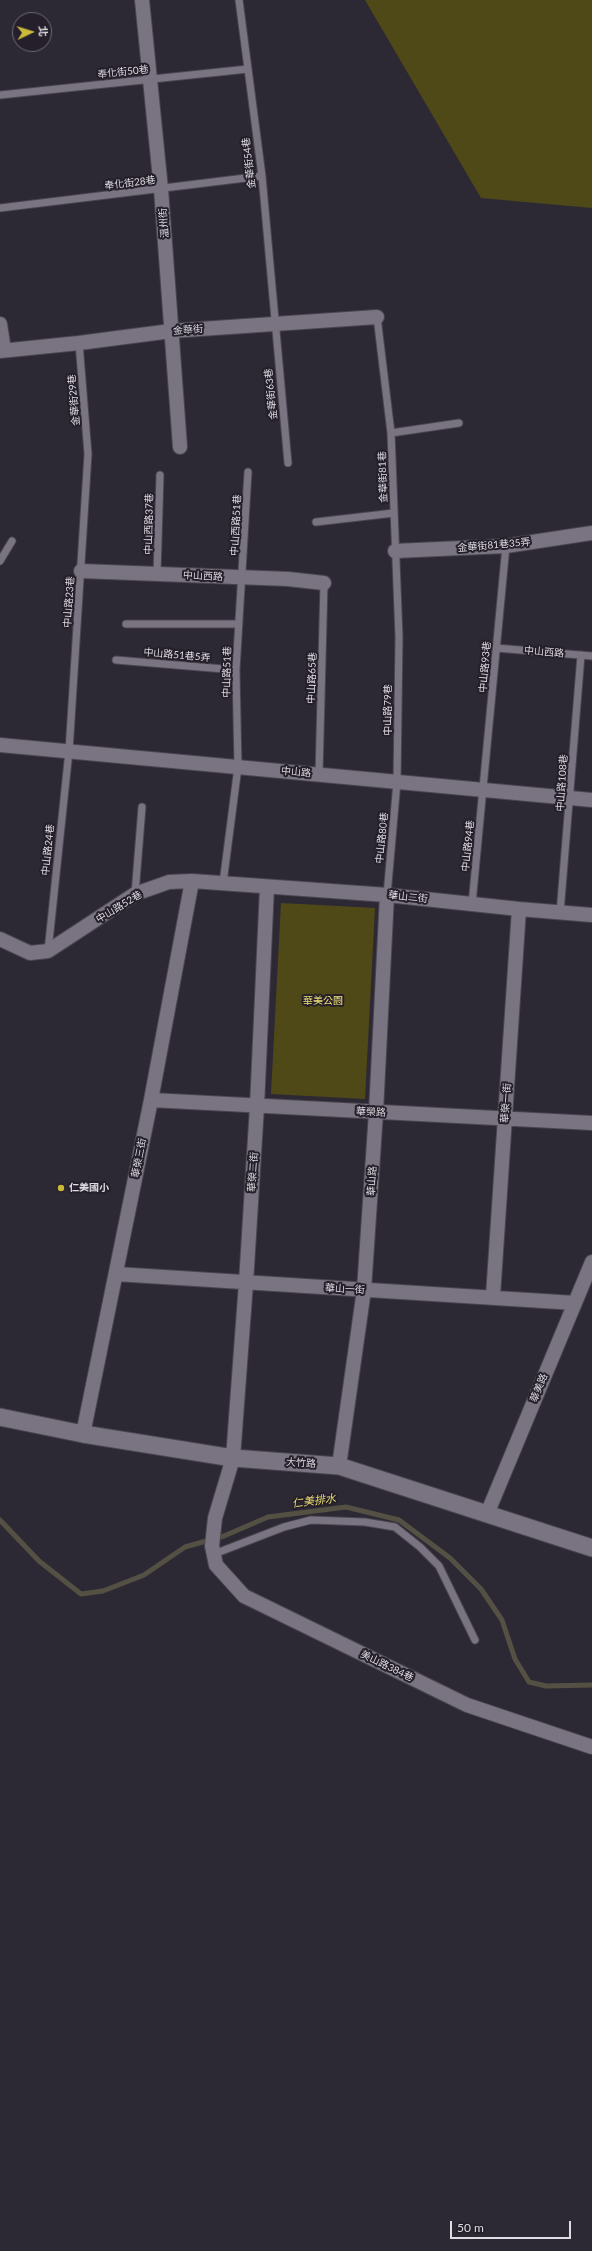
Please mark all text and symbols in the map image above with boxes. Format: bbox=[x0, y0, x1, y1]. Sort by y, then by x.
north arrow bbox=[12, 12, 52, 52]
text: 北 bbox=[37, 25, 50, 37]
street label: 奉化街50巷 bbox=[97, 63, 149, 81]
street label: 金華街54巷 bbox=[240, 137, 258, 189]
street label: 奉化街28巷 bbox=[104, 174, 156, 192]
street label: 溫州街 bbox=[157, 208, 171, 238]
street label: 金華街 bbox=[173, 323, 203, 337]
street label: 金華街63巷 bbox=[262, 368, 280, 420]
street label: 金華街29巷 bbox=[66, 374, 82, 426]
street label: 金華街81巷 bbox=[376, 451, 390, 503]
street label: 中山西路37巷 bbox=[142, 493, 156, 555]
street label: 中山西路51巷 bbox=[228, 494, 244, 556]
street label: 金華街81巷35弄 bbox=[457, 536, 531, 554]
street label: 中山西路 bbox=[183, 569, 223, 583]
street label: 中山路23巷 bbox=[61, 576, 77, 628]
street label: 中山路93巷 bbox=[477, 641, 493, 693]
street label: 中山西路 bbox=[524, 644, 564, 660]
street label: 中山路51巷5弄 bbox=[143, 646, 211, 664]
street label: 中山路51巷 bbox=[221, 646, 233, 698]
street label: 中山路65巷 bbox=[305, 652, 319, 704]
street label: 中山路79巷 bbox=[382, 684, 394, 736]
street label: 中山路108巷 bbox=[554, 754, 570, 812]
street label: 中山路 bbox=[281, 765, 311, 779]
street label: 中山路80巷 bbox=[373, 812, 391, 864]
street label: 中山路94巷 bbox=[459, 820, 477, 872]
street label: 中山路24巷 bbox=[39, 824, 57, 876]
street label: 中山路52巷 bbox=[94, 889, 144, 925]
street label: 華山二街 bbox=[387, 889, 429, 905]
park label: 華美公園 bbox=[303, 995, 343, 1007]
street label: 華榮一街 bbox=[499, 1083, 513, 1123]
street label: 華榮路 bbox=[356, 1105, 386, 1119]
street label: 華榮三街 bbox=[129, 1137, 149, 1179]
street label: 華榮二街 bbox=[246, 1152, 260, 1192]
street label: 華山路 bbox=[365, 1166, 379, 1196]
place label: 仁美國小 bbox=[69, 1182, 109, 1194]
marker: 仁美國小 bbox=[56, 1183, 66, 1193]
street label: 華山一街 bbox=[325, 1282, 365, 1296]
street label: 華美路 bbox=[528, 1372, 550, 1404]
street label: 大竹路 bbox=[286, 1456, 316, 1470]
water label: 仁美排水 bbox=[291, 1492, 337, 1510]
street label: 美山路384巷 bbox=[359, 1648, 415, 1684]
scale bar bbox=[452, 2213, 573, 2239]
text: 50 m bbox=[457, 2220, 484, 2235]

